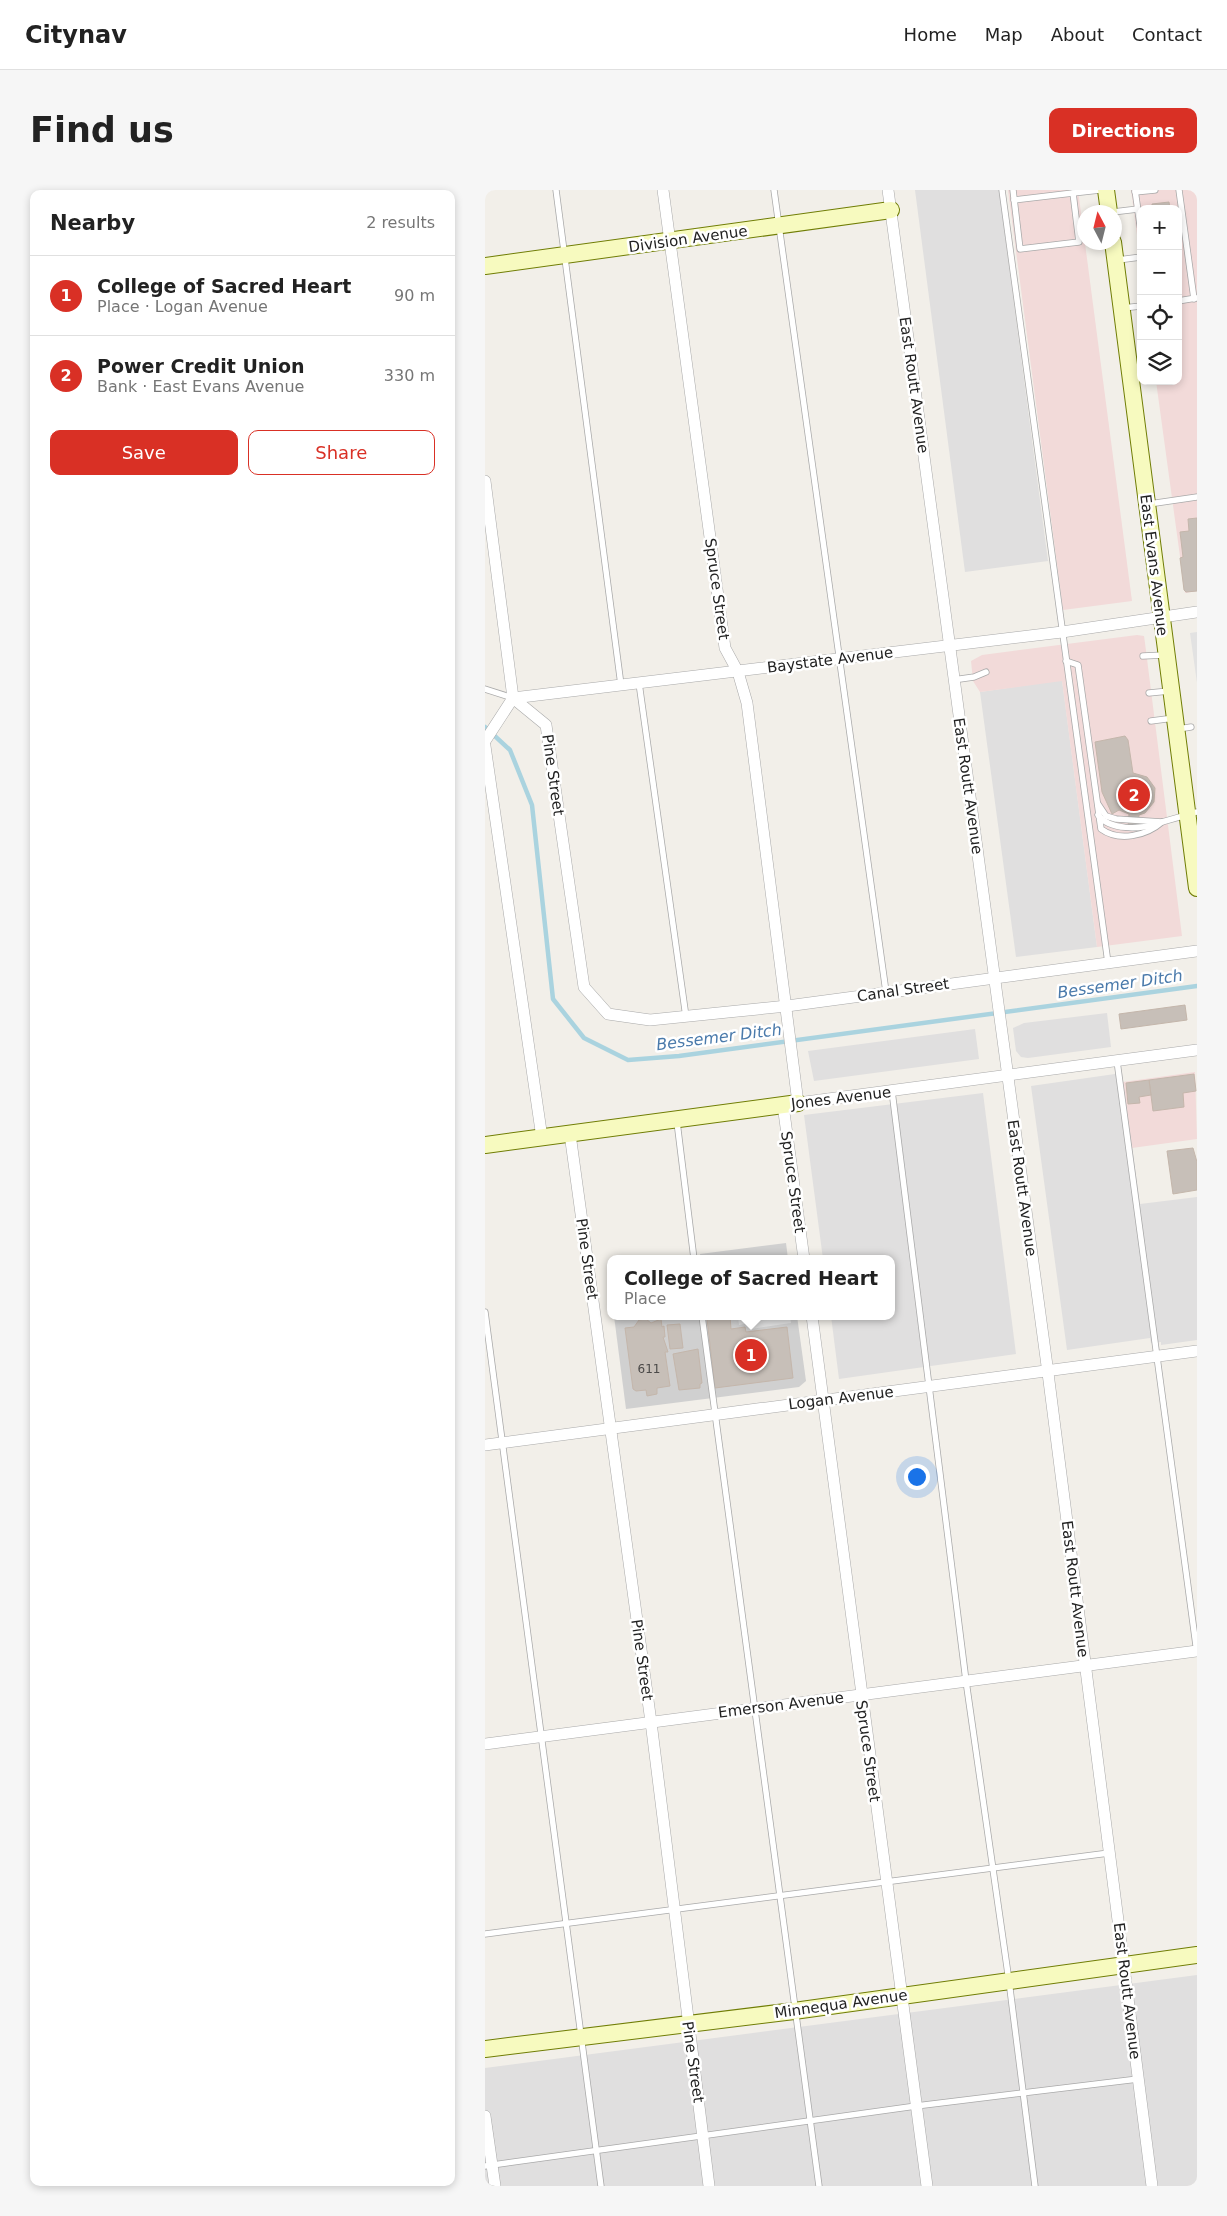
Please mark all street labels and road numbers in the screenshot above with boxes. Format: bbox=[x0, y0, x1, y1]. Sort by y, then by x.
street label: Division Avenue bbox=[627, 222, 749, 256]
street label: East Routt Avenue bbox=[895, 316, 933, 454]
street label: East Evans Avenue bbox=[1136, 493, 1172, 637]
street label: Spruce Street bbox=[701, 537, 733, 641]
street label: Baystate Avenue bbox=[766, 643, 894, 677]
street label: East Routt Avenue bbox=[949, 717, 987, 855]
street label: Pine Street bbox=[538, 733, 568, 817]
street label: Canal Street bbox=[856, 975, 950, 1005]
street label: Jones Avenue bbox=[789, 1083, 892, 1113]
street label: East Routt Avenue bbox=[1003, 1119, 1041, 1257]
street label: Spruce Street bbox=[777, 1130, 809, 1234]
street label: Pine Street bbox=[572, 1217, 602, 1301]
street label: Logan Avenue bbox=[787, 1383, 895, 1413]
street label: East Routt Avenue bbox=[1058, 1520, 1092, 1658]
street label: Pine Street bbox=[627, 1618, 657, 1702]
street label: Emerson Avenue bbox=[717, 1688, 845, 1722]
street label: Spruce Street bbox=[852, 1699, 884, 1803]
street label: East Routt Avenue bbox=[1110, 1922, 1144, 2060]
street label: Minnequa Avenue bbox=[773, 1986, 909, 2022]
street label: Pine Street bbox=[678, 2020, 708, 2104]

